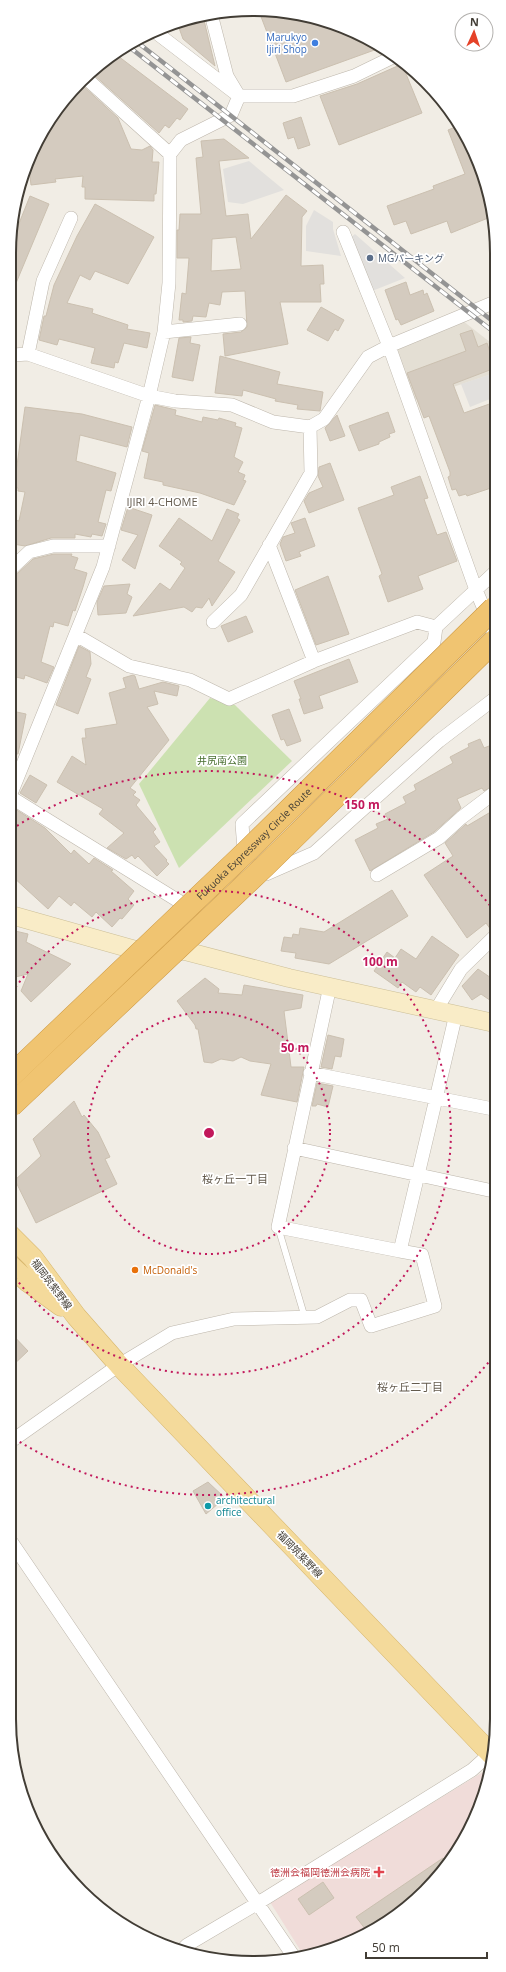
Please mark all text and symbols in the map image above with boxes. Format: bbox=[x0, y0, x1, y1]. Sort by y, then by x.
north arrow bbox=[454, 12, 494, 52]
text: N bbox=[470, 14, 479, 29]
place label: Marukyo Ijiri Shop bbox=[266, 30, 307, 56]
marker: Marukyo Ijiri Shop bbox=[310, 38, 320, 48]
place label: MGパーキング bbox=[378, 251, 444, 265]
marker: MGパーキング bbox=[365, 253, 375, 263]
district label: IJIRI 4-CHOME bbox=[126, 494, 198, 509]
park label: 井尻南公園 bbox=[197, 753, 247, 767]
street label: Fukuoka Expressway Circle Route bbox=[193, 784, 315, 903]
text: 150 m bbox=[344, 796, 380, 813]
text: 100 m bbox=[362, 953, 398, 970]
text: 50 m bbox=[281, 1039, 309, 1056]
centre of rings bbox=[202, 1126, 216, 1140]
district label: 桜ヶ丘一丁目 bbox=[202, 1171, 268, 1186]
street label: 福岡筑紫野線 bbox=[28, 1256, 76, 1312]
place label: McDonald's bbox=[143, 1263, 198, 1277]
marker: McDonald's bbox=[130, 1265, 140, 1275]
district label: 桜ヶ丘二丁目 bbox=[377, 1379, 443, 1394]
place label: architectural office bbox=[216, 1493, 275, 1519]
marker: architectural office bbox=[203, 1501, 213, 1511]
street label: 福岡筑紫野線 bbox=[274, 1528, 326, 1580]
place label: 徳洲会福岡徳洲会病院 bbox=[270, 1865, 370, 1879]
marker: 徳洲会福岡徳洲会病院 bbox=[373, 1866, 385, 1878]
scale bar bbox=[366, 1934, 487, 1960]
text: 50 m bbox=[372, 1939, 400, 1956]

